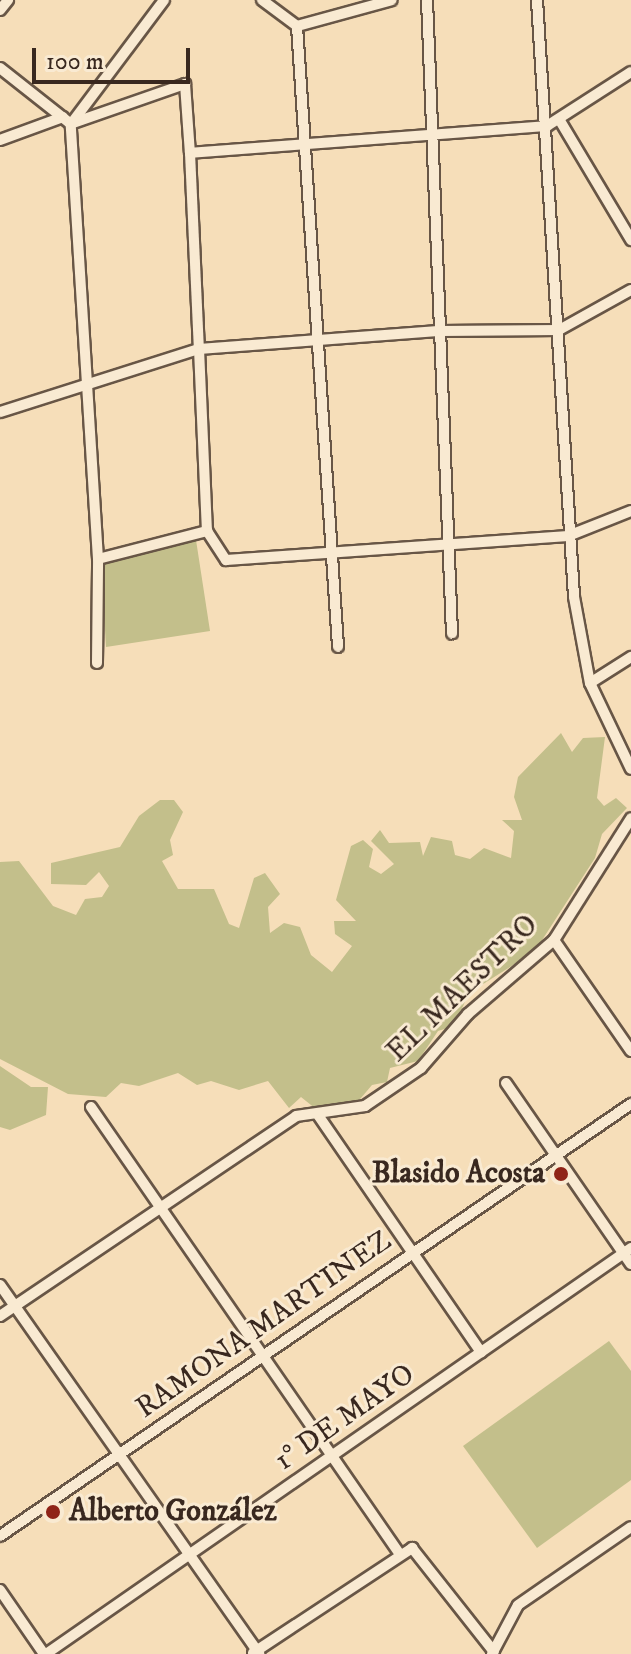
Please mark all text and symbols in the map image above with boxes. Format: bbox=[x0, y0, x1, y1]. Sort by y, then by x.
scale bar bbox=[36, 32, 194, 82]
text: 100 m bbox=[46, 47, 104, 77]
street label: EL MAESTRO bbox=[380, 908, 546, 1070]
place label: Blasido Acosta bbox=[372, 1156, 545, 1192]
marker: Blasido Acosta bbox=[552, 1165, 570, 1183]
street label: RAMONA MARTINEZ bbox=[129, 1223, 399, 1427]
street label: 1° DE MAYO bbox=[268, 1357, 422, 1479]
place label: Alberto González bbox=[69, 1494, 277, 1530]
marker: Alberto González bbox=[44, 1503, 62, 1521]

